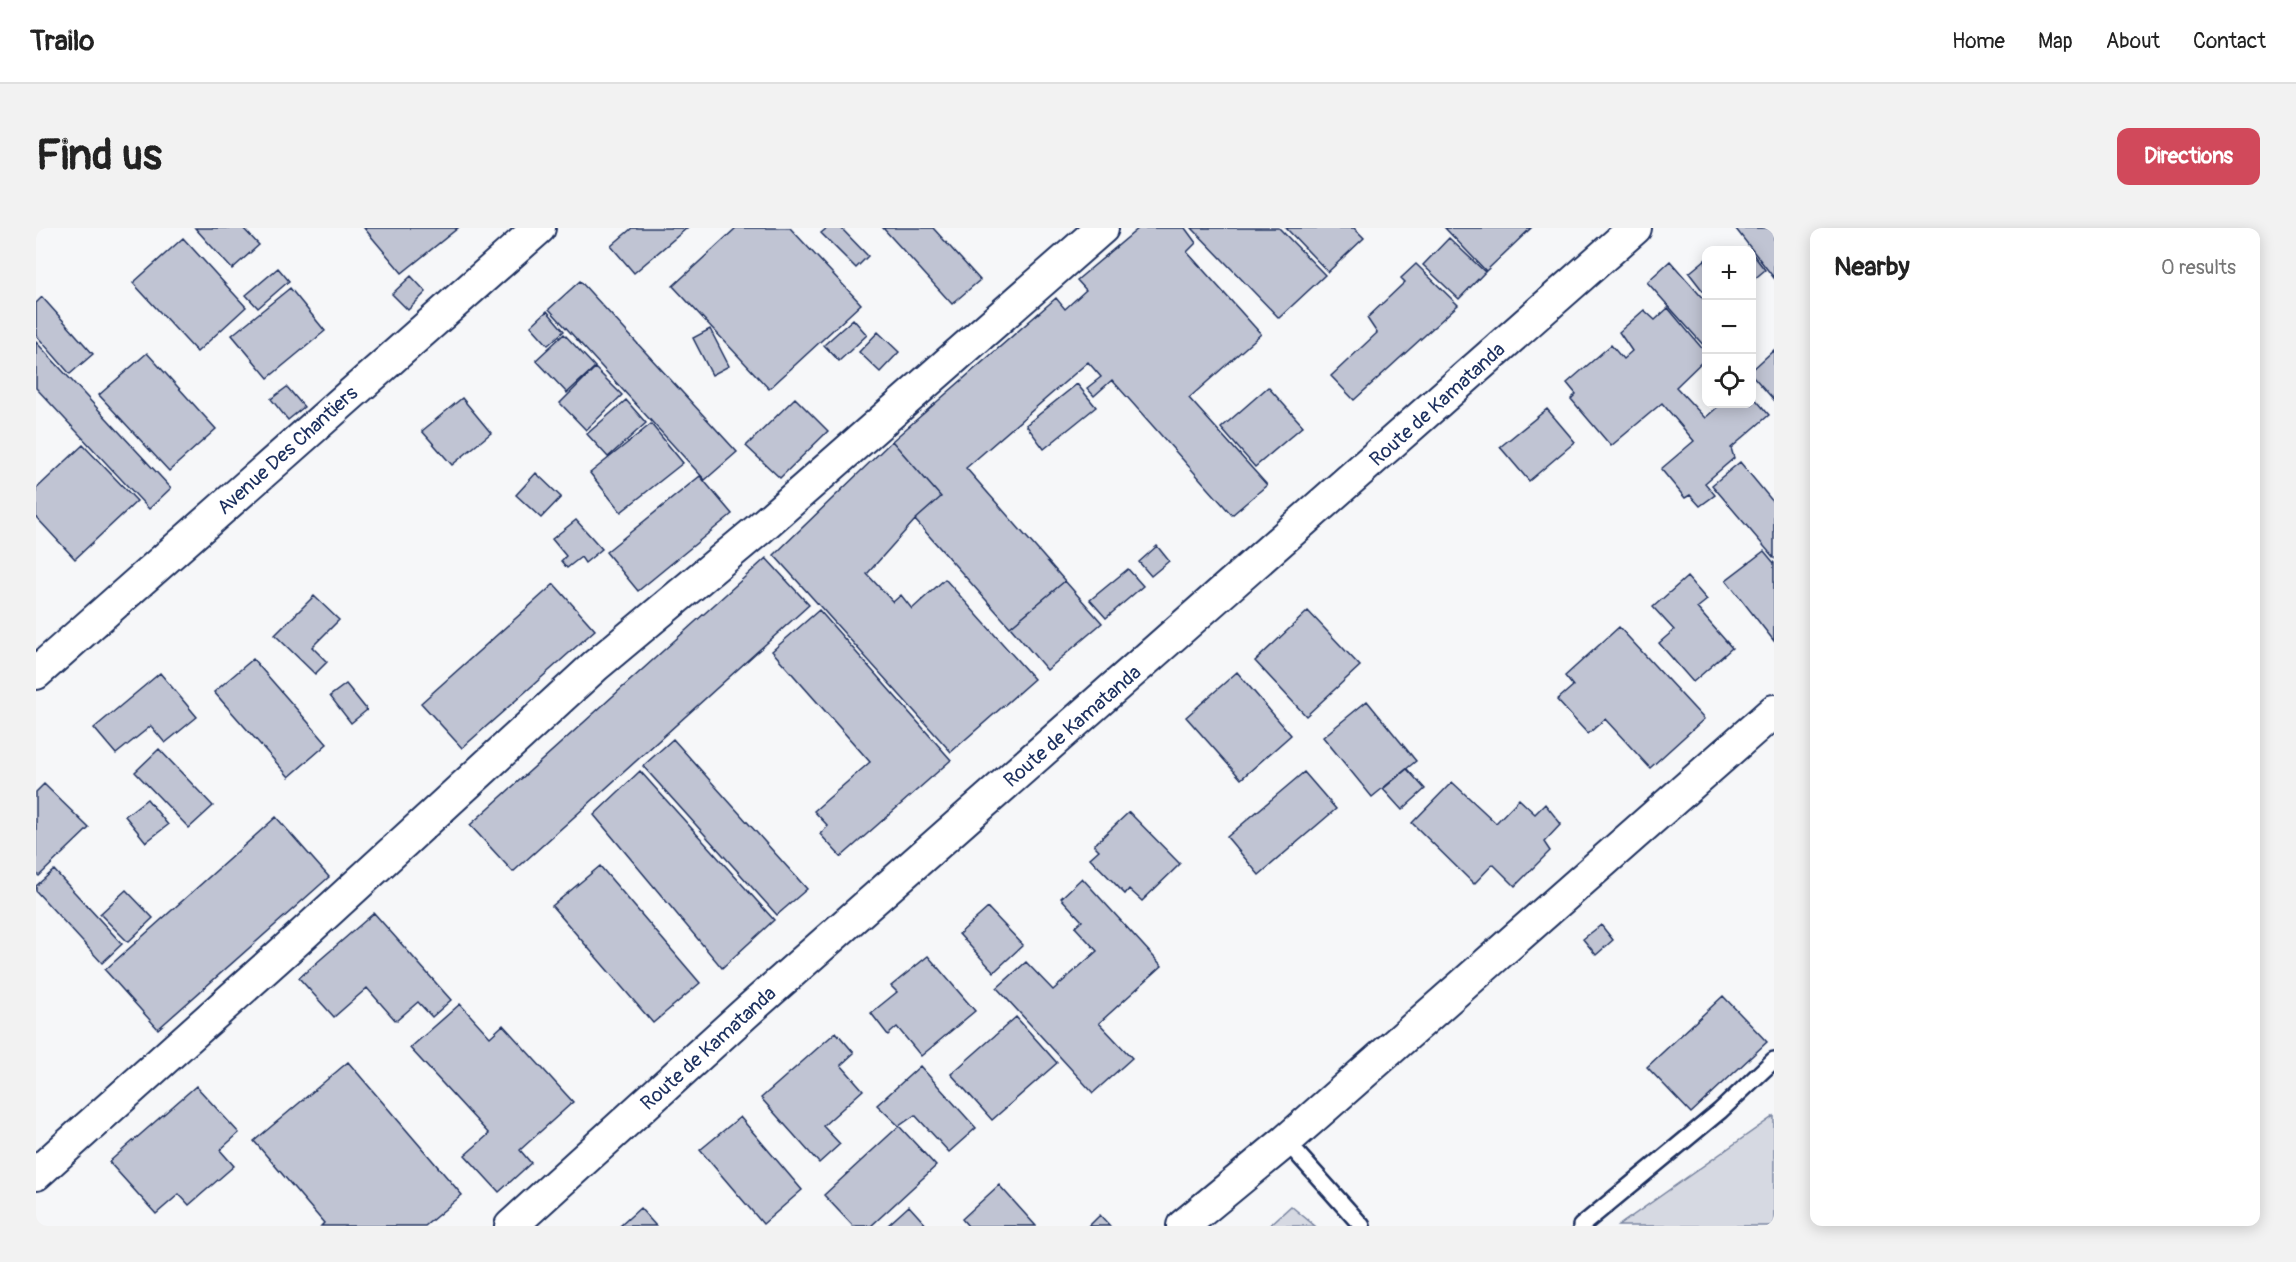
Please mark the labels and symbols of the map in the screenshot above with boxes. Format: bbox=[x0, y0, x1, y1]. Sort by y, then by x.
street label: Route de Kamatanda bbox=[1364, 337, 1510, 472]
street label: Avenue Des Chantiers bbox=[212, 381, 363, 520]
street label: Route de Kamatanda bbox=[999, 660, 1146, 793]
street label: Route de Kamatanda bbox=[635, 981, 781, 1116]

